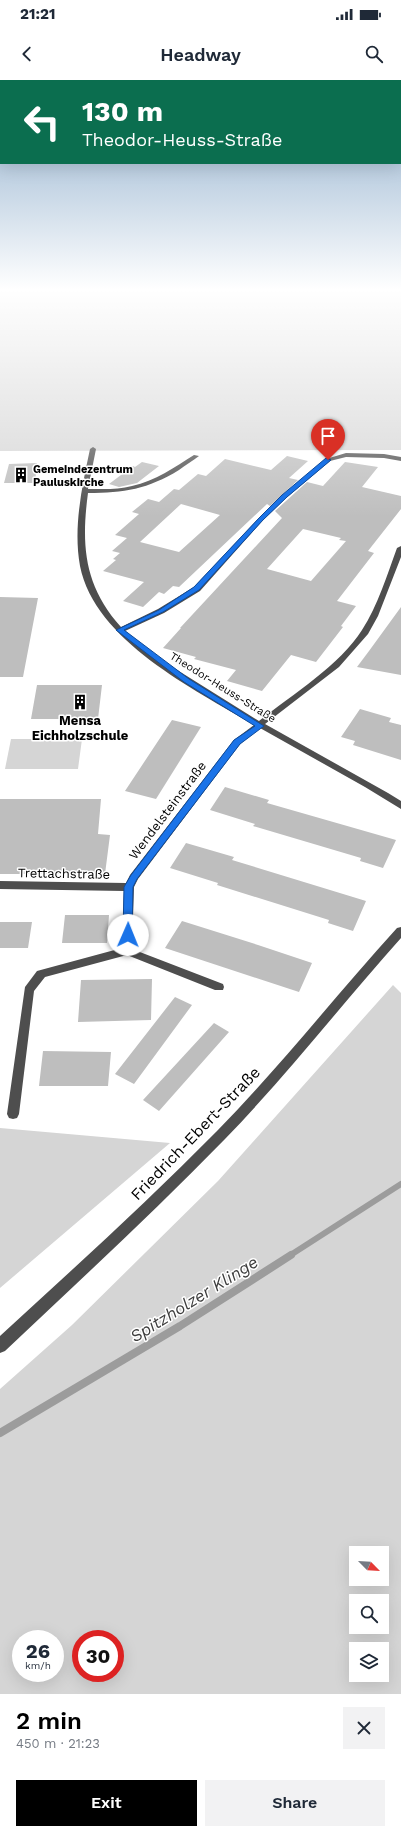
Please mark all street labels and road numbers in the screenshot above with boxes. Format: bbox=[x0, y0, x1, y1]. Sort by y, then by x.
street label: Theodor-Heuss-Straße bbox=[167, 649, 278, 725]
street label: Wendelsteinstraße bbox=[126, 758, 209, 862]
street label: Trettachstraße bbox=[18, 865, 110, 882]
street label: Friedrich-Ebert-Straße bbox=[127, 1063, 264, 1204]

